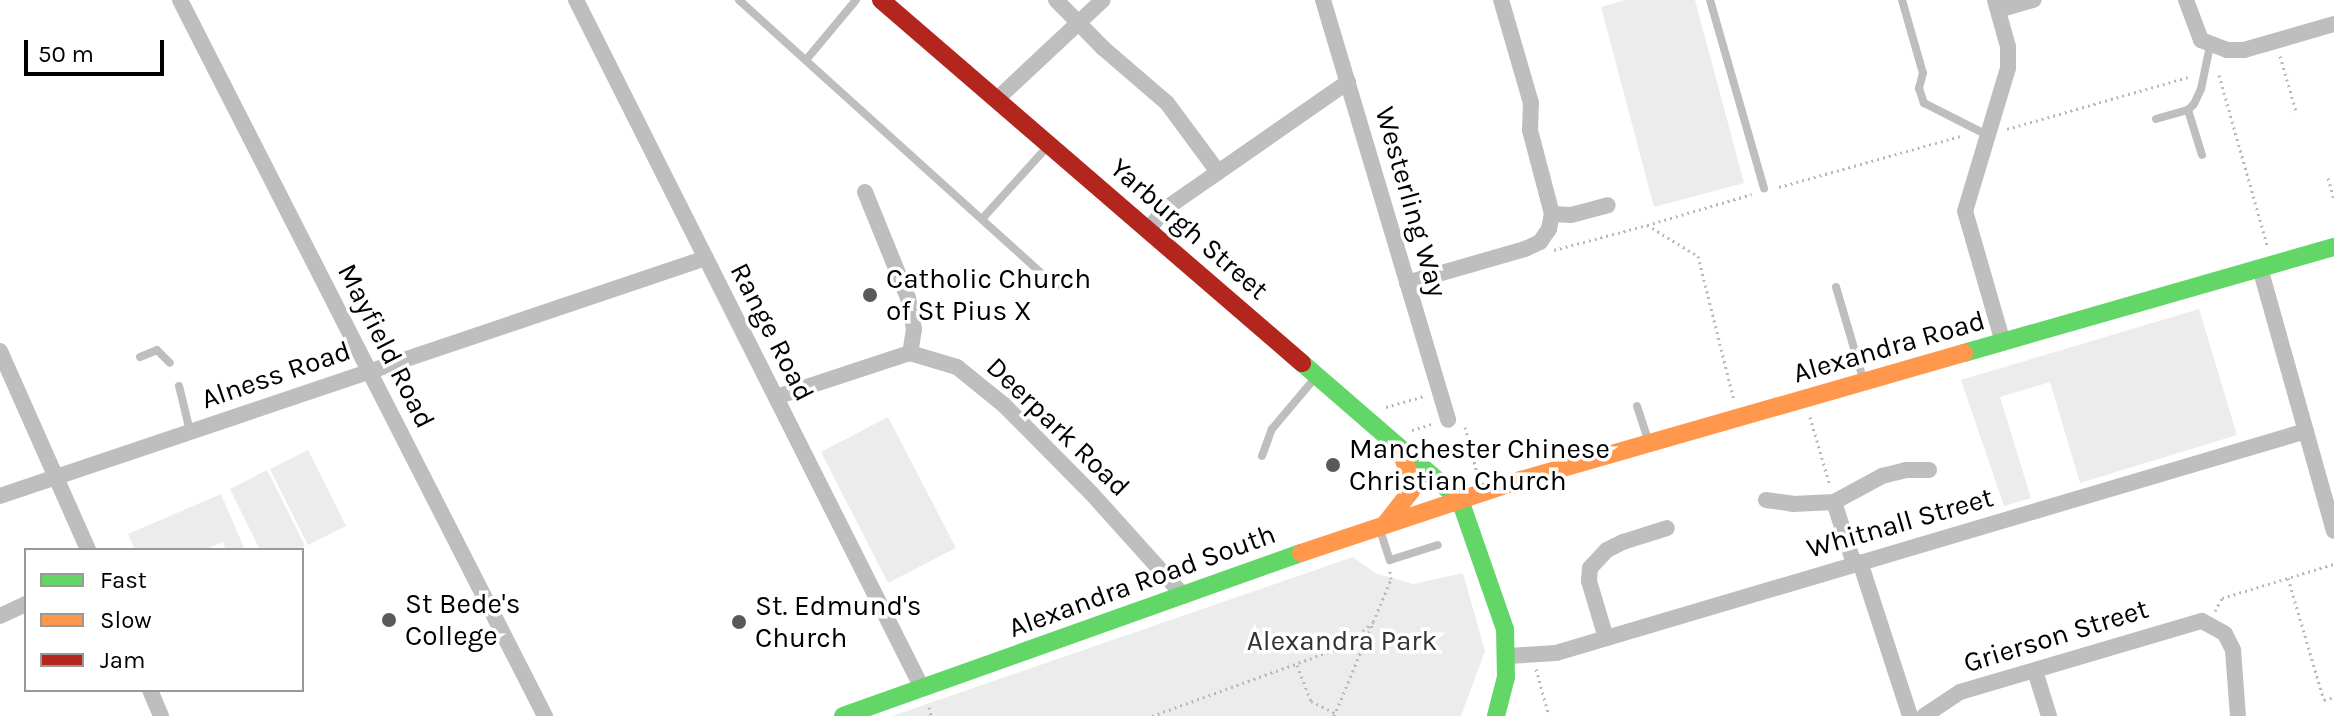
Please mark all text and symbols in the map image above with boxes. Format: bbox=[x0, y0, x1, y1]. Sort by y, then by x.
scale bar bbox=[28, 24, 168, 74]
text: 50 m bbox=[38, 40, 94, 68]
street label: Westerling Way bbox=[1368, 103, 1454, 301]
street label: Yarburgh Street bbox=[1103, 151, 1275, 307]
street label: Range Road bbox=[723, 257, 821, 407]
street label: Mayfield Road bbox=[330, 258, 442, 434]
place label: Catholic Church of St Pius X bbox=[886, 262, 1091, 328]
marker: Catholic Church of St Pius X bbox=[861, 286, 879, 304]
street label: Alexandra Road bbox=[1789, 304, 1989, 390]
street label: Alness Road bbox=[197, 334, 355, 416]
street label: Deerpark Road bbox=[979, 350, 1137, 504]
place label: Manchester Chinese Christian Church bbox=[1349, 432, 1610, 498]
marker: Manchester Chinese Christian Church bbox=[1324, 456, 1342, 474]
street label: Whitnall Street bbox=[1803, 480, 1997, 566]
street label: Alexandra Road South bbox=[1004, 517, 1280, 645]
legend bbox=[24, 548, 304, 692]
text: Fast bbox=[100, 566, 147, 594]
place label: St Bede's College bbox=[405, 587, 520, 653]
place label: St. Edmund's Church bbox=[755, 589, 922, 655]
street label: Grierson Street bbox=[1960, 592, 2152, 680]
text: Slow bbox=[100, 606, 152, 634]
marker: St Bede's College bbox=[380, 611, 398, 629]
marker: St. Edmund's Church bbox=[730, 613, 748, 631]
park label: Alexandra Park bbox=[1247, 624, 1437, 658]
text: Jam bbox=[100, 646, 145, 674]

